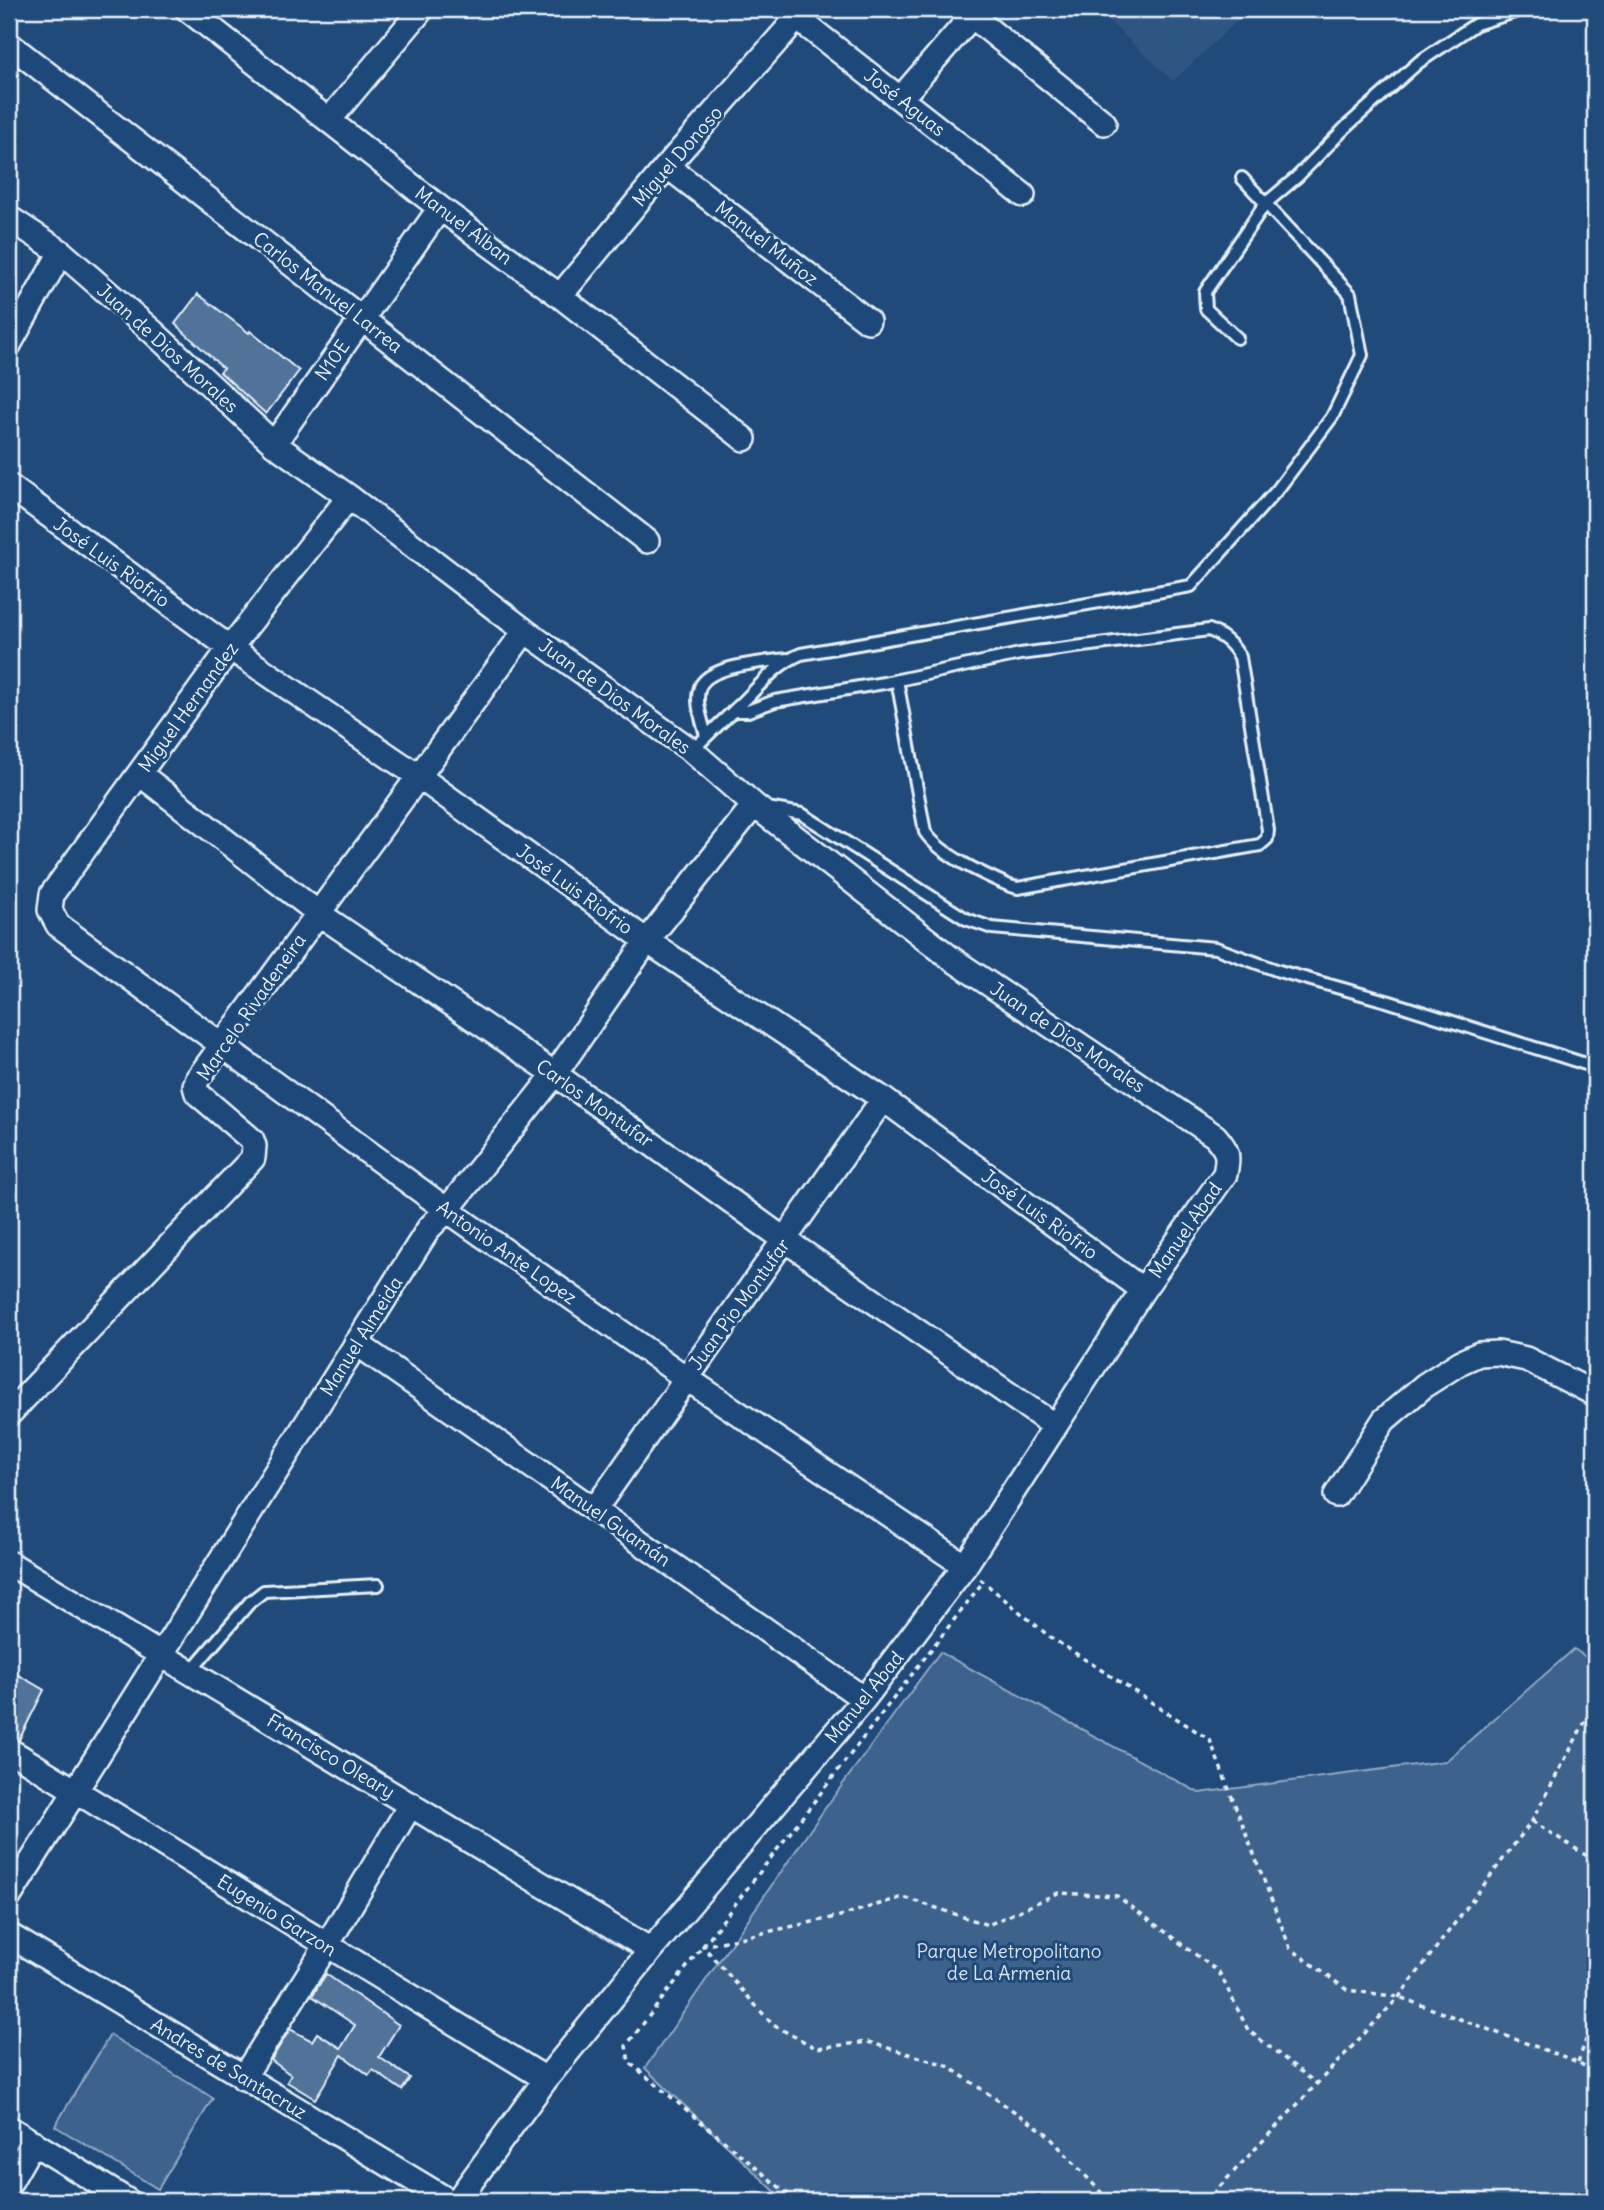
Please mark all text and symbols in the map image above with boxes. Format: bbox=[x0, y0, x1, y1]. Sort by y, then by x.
street label: José Aguas bbox=[859, 63, 951, 141]
street label: Miguel Donoso bbox=[627, 101, 727, 211]
street label: Manuel Alban bbox=[411, 181, 517, 269]
street label: Manuel Muñoz bbox=[711, 195, 823, 291]
street label: Carlos Manuel Larrea bbox=[248, 226, 408, 358]
street label: Juan de Dios Morales bbox=[92, 278, 244, 418]
street label: N10E bbox=[309, 335, 355, 385]
street label: José Luis Riofrio bbox=[49, 512, 175, 612]
street label: Juan de Dios Morales bbox=[534, 633, 696, 759]
street label: Miguel Hernandez bbox=[133, 637, 243, 777]
street label: José Luis Riofrio bbox=[512, 839, 638, 939]
street label: Marcelo Rivadeneira bbox=[191, 929, 311, 1085]
street label: Juan de Dios Morales bbox=[986, 976, 1150, 1098]
street label: Carlos Montufar bbox=[532, 1054, 659, 1153]
street label: José Luis Riofrio bbox=[977, 1164, 1103, 1264]
street label: Manuel Abad bbox=[1143, 1177, 1227, 1283]
street label: Antonio Ante Lopez bbox=[432, 1195, 582, 1309]
street label: Juan Pio Montufar bbox=[683, 1233, 795, 1374]
street label: Manuel Almeida bbox=[315, 1272, 407, 1400]
street label: Manuel Guamán bbox=[546, 1471, 676, 1571]
street label: Manuel Abad bbox=[820, 1646, 908, 1748]
street label: Francisco Oleary bbox=[263, 1708, 399, 1804]
street label: Eugenio Garzon bbox=[213, 1869, 341, 1961]
park label: Parque Metropolitano de La Armenia bbox=[917, 1939, 1101, 1985]
street label: Andres de Santacruz bbox=[147, 2012, 311, 2124]

